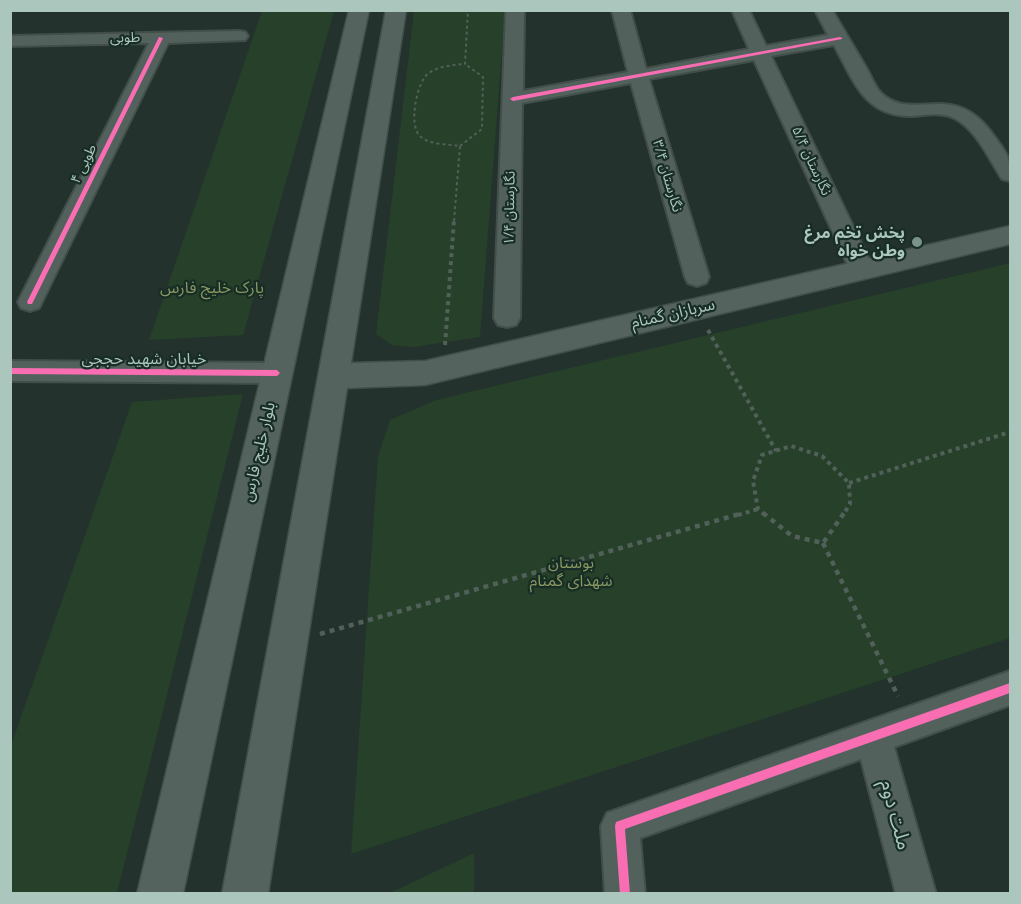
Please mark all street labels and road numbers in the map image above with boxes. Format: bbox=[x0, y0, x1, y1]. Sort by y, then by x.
street label: طوبی bbox=[110, 29, 140, 47]
street label: نگارستان ۵/۴ bbox=[788, 124, 834, 198]
street label: نگارستان ۳/۴ bbox=[649, 138, 685, 214]
street label: طوبی ۴ bbox=[67, 142, 101, 186]
street label: نگارستان ۱/۴ bbox=[501, 171, 519, 245]
street label: سربازان گمنام bbox=[629, 295, 717, 333]
street label: خیابان شهید حججی bbox=[81, 349, 207, 369]
street label: بلوار خلیج فارس bbox=[238, 400, 280, 504]
street label: ملت دوم bbox=[874, 777, 916, 853]

